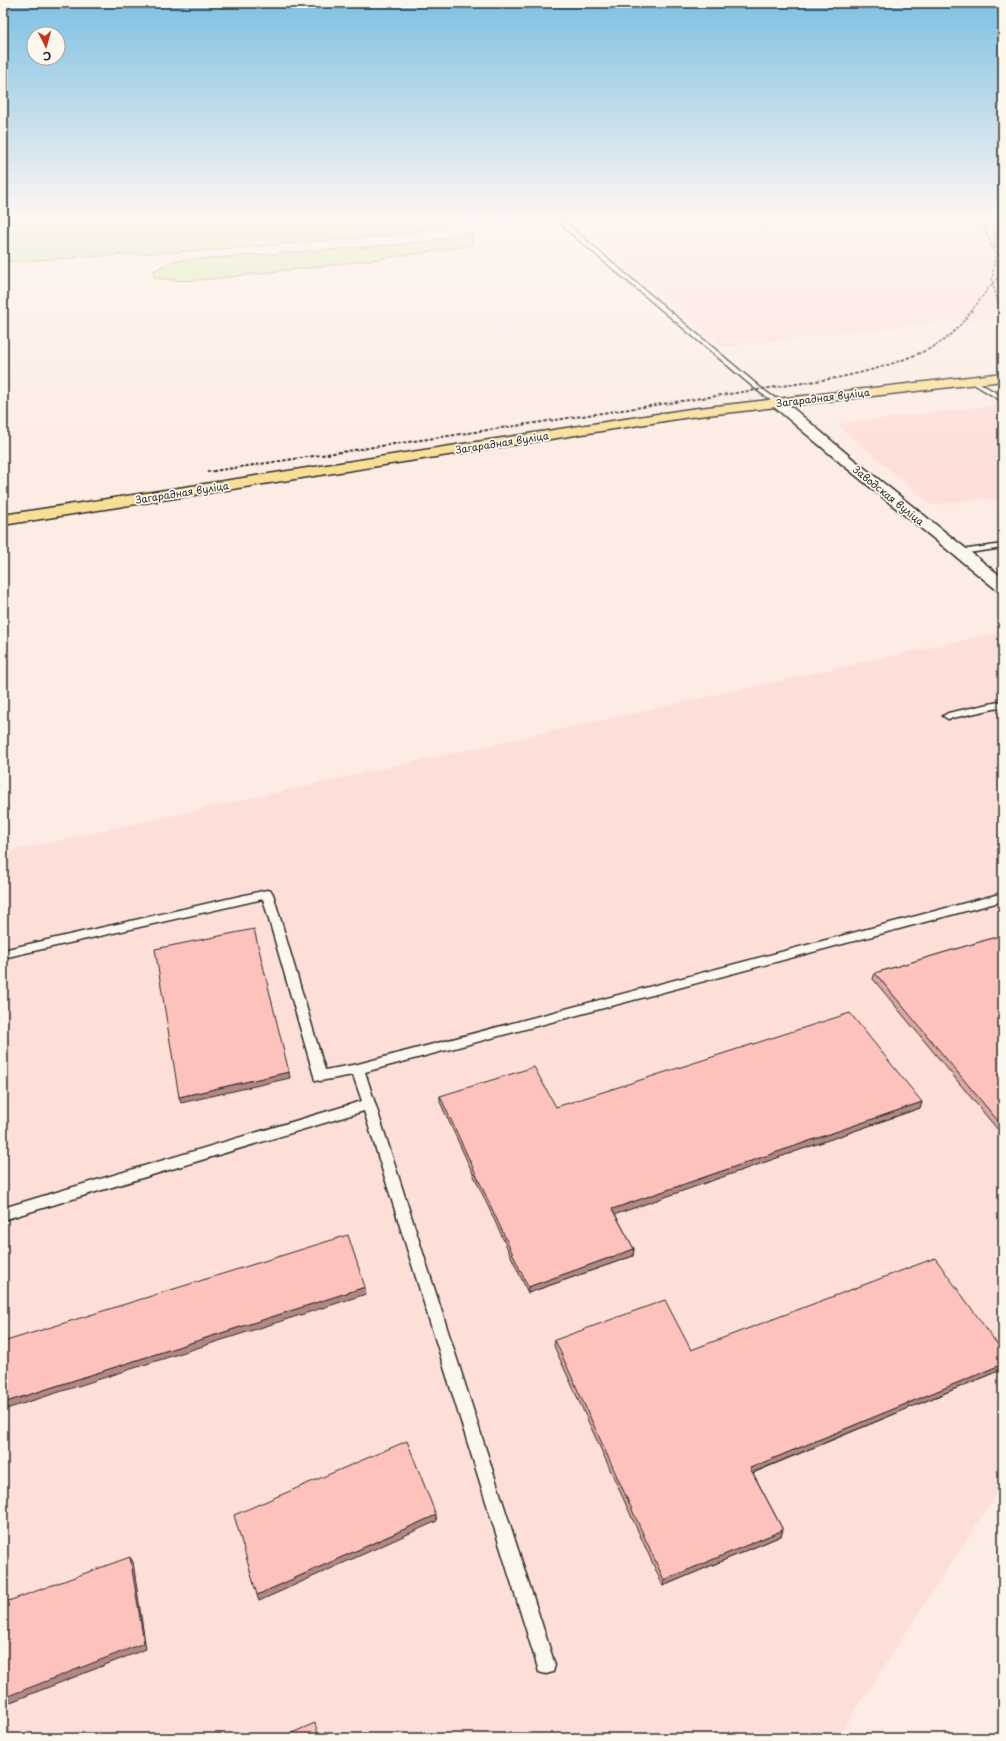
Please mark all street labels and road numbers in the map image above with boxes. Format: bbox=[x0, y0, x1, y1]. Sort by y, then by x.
street label: Загарадная вуліца bbox=[775, 384, 872, 411]
street label: Загарадная вуліца bbox=[454, 427, 551, 458]
street label: Заводская вуліца bbox=[850, 462, 928, 530]
street label: Загарадная вуліца bbox=[134, 477, 231, 508]

